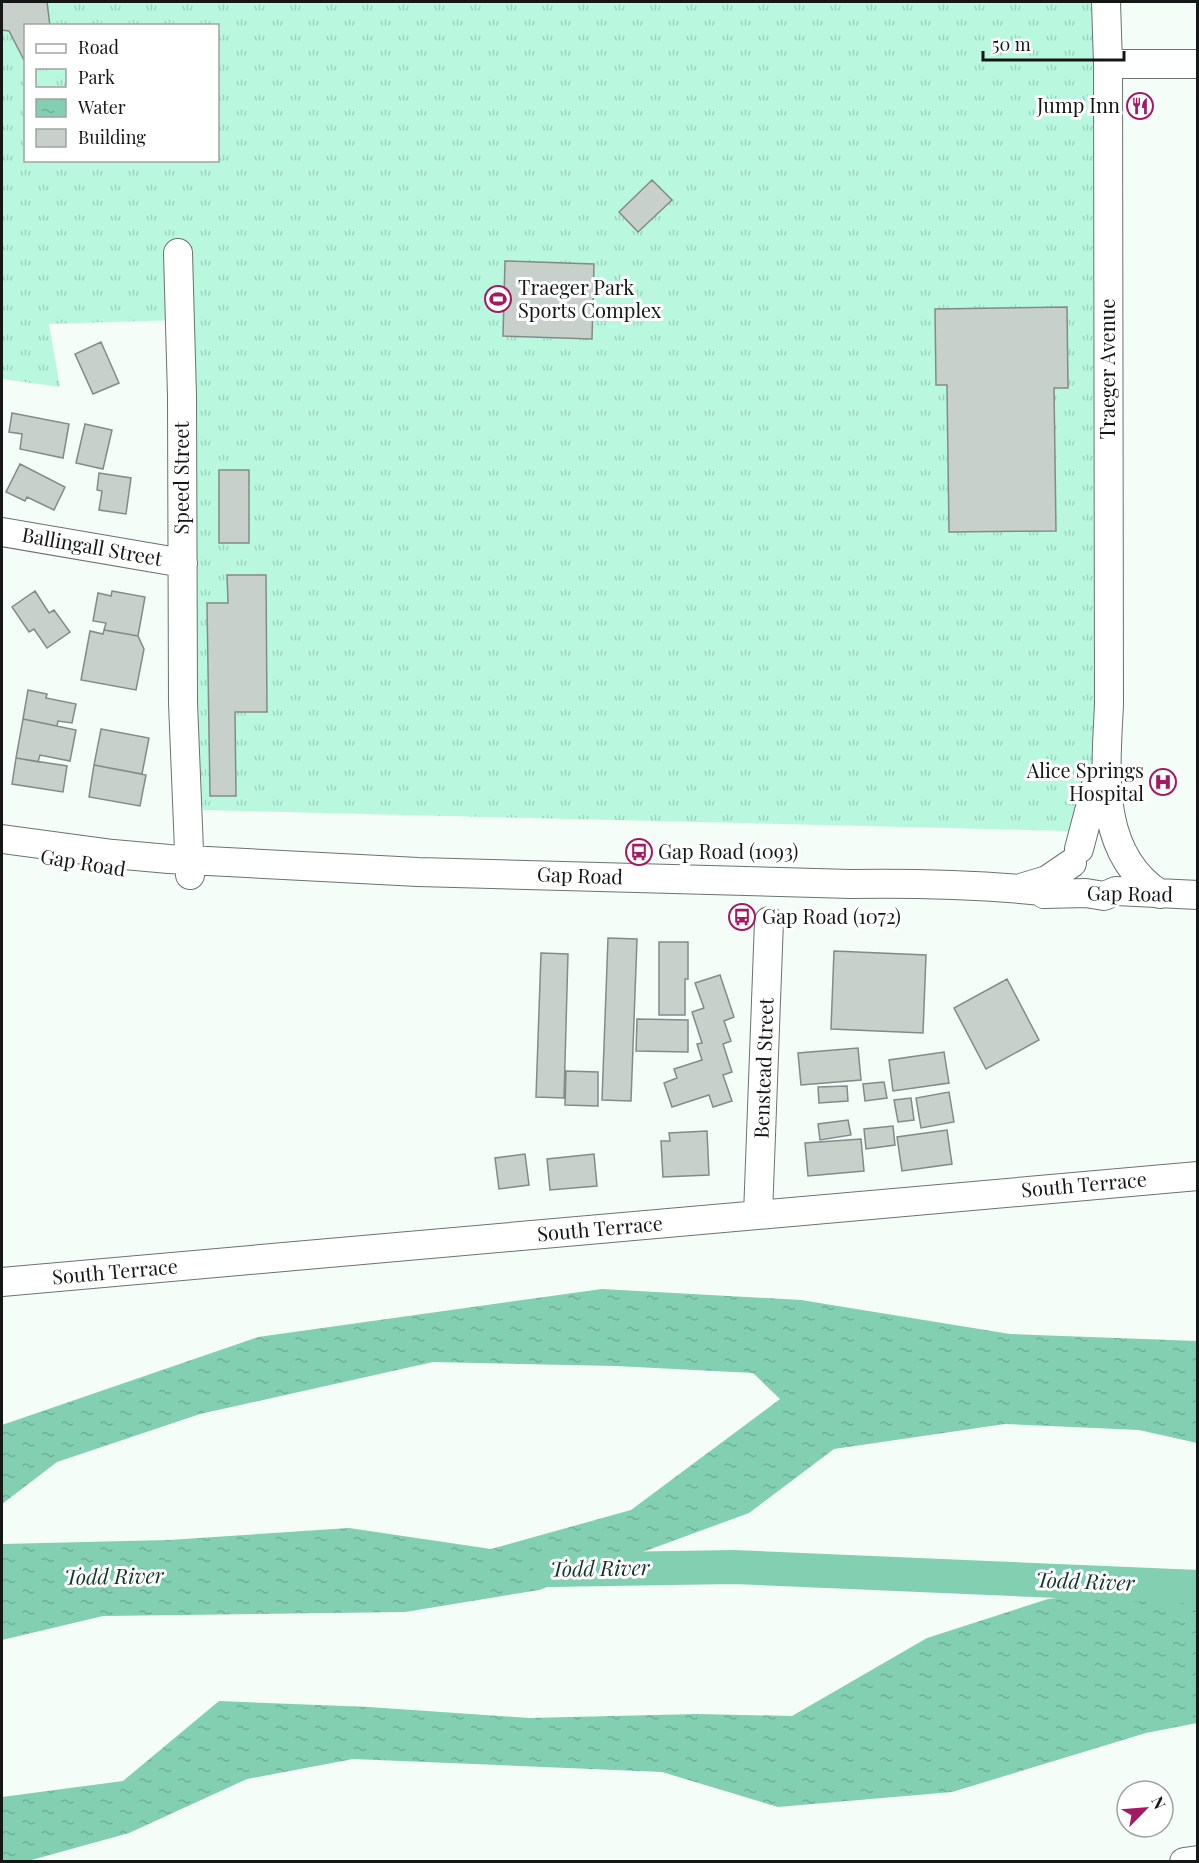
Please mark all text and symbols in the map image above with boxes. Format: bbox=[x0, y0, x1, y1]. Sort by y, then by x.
legend bbox=[24, 24, 219, 162]
scale bar bbox=[983, 24, 1124, 62]
text: 50 m bbox=[992, 32, 1031, 56]
text: Road bbox=[78, 35, 119, 59]
text: Park bbox=[78, 65, 115, 89]
place label: Jump Inn bbox=[1036, 91, 1120, 118]
restaurant icon: Jump Inn bbox=[1125, 91, 1155, 121]
text: Water bbox=[77, 95, 126, 119]
text: Building bbox=[78, 125, 146, 149]
place label: Traeger Park Sports Complex bbox=[518, 273, 662, 323]
sports icon: Traeger Park Sports Complex bbox=[483, 284, 513, 314]
street label: Traeger Avenue bbox=[1093, 299, 1120, 439]
street label: Speed Street bbox=[167, 421, 194, 534]
street label: Ballingall Street bbox=[20, 520, 165, 571]
place label: Alice Springs Hospital bbox=[1026, 756, 1144, 806]
hospital icon: Alice Springs Hospital bbox=[1148, 767, 1178, 797]
bus stop icon: Gap Road (1093) bbox=[624, 837, 654, 867]
place label: Gap Road (1093) bbox=[658, 837, 798, 864]
street label: Gap Road bbox=[39, 841, 128, 882]
street label: Gap Road bbox=[537, 860, 624, 890]
street label: Gap Road bbox=[1087, 878, 1174, 907]
bus stop icon: Gap Road (1072) bbox=[727, 902, 757, 932]
place label: Gap Road (1072) bbox=[762, 902, 901, 929]
street label: Benstead Street bbox=[747, 996, 778, 1139]
street label: South Terrace bbox=[1020, 1165, 1148, 1202]
street label: South Terrace bbox=[536, 1209, 664, 1246]
street label: South Terrace bbox=[51, 1252, 179, 1289]
water label: Todd River bbox=[550, 1552, 651, 1582]
water label: Todd River bbox=[64, 1560, 165, 1590]
water label: Todd River bbox=[1035, 1564, 1136, 1596]
north arrow bbox=[1115, 1779, 1175, 1839]
text: N bbox=[1147, 1793, 1171, 1813]

